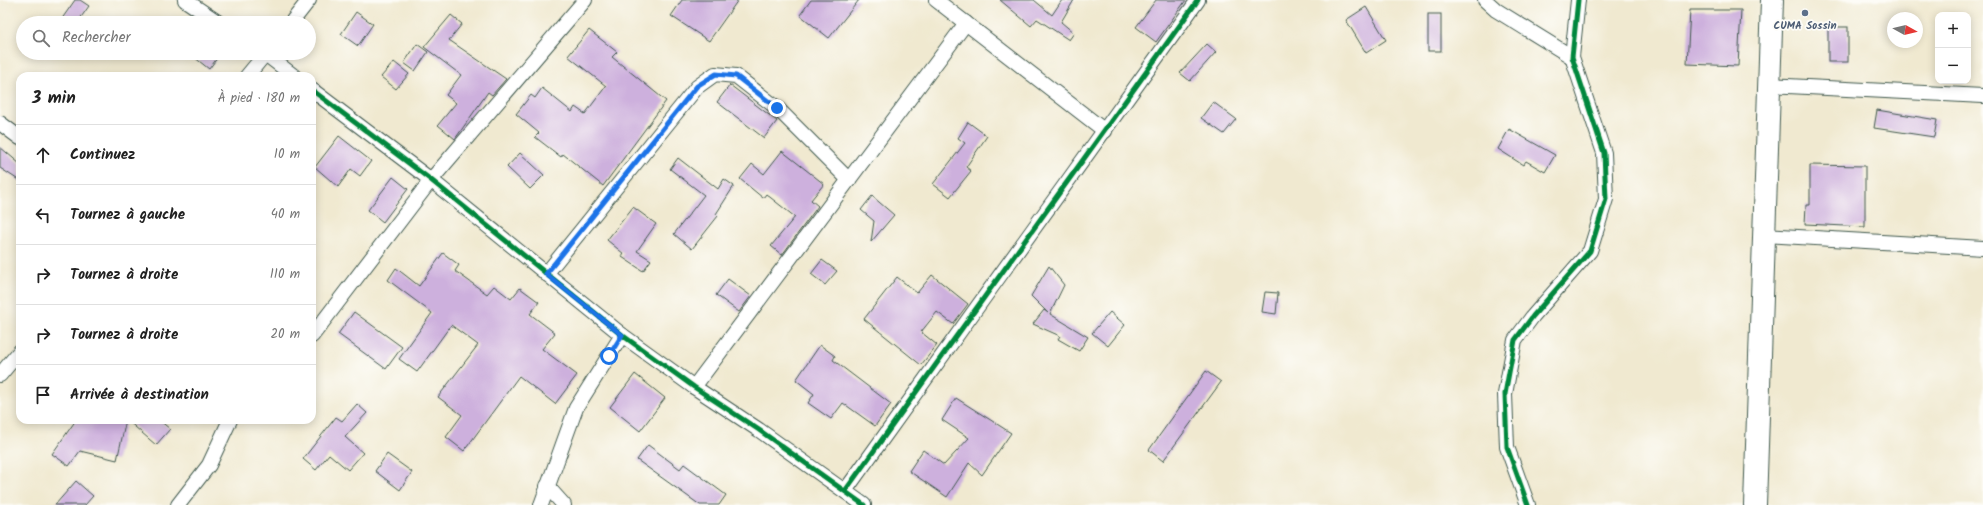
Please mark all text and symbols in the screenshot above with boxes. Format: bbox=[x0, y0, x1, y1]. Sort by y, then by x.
marker: CUMA Sossin bbox=[1800, 8, 1810, 18]
north arrow bbox=[1887, 12, 1923, 48]
map controls bbox=[1935, 12, 1971, 84]
button: + bbox=[1935, 12, 1971, 48]
search box bbox=[16, 16, 316, 60]
place label: CUMA Sossin bbox=[1773, 17, 1837, 35]
text: Rechercher bbox=[62, 26, 130, 50]
icon: search bbox=[30, 27, 52, 49]
button: − bbox=[1935, 48, 1971, 84]
text: 3 min bbox=[32, 85, 76, 112]
text: À pied · 180 m bbox=[218, 88, 300, 109]
route end bbox=[768, 99, 786, 117]
text: Continuez bbox=[70, 143, 135, 167]
icon: ahead bbox=[32, 144, 54, 166]
text: 10 m bbox=[274, 144, 300, 165]
text: Tournez à gauche bbox=[70, 203, 185, 227]
icon: left bbox=[32, 204, 54, 226]
text: 40 m bbox=[271, 204, 300, 225]
text: Tournez à droite bbox=[70, 263, 178, 287]
icon: right bbox=[32, 264, 54, 286]
text: 110 m bbox=[270, 264, 300, 285]
text: Tournez à droite bbox=[70, 323, 178, 347]
icon: right bbox=[32, 324, 54, 346]
text: 20 m bbox=[270, 324, 300, 345]
route start bbox=[600, 347, 618, 365]
text: Arrivée à destination bbox=[70, 383, 209, 407]
icon: arrive bbox=[32, 384, 54, 406]

